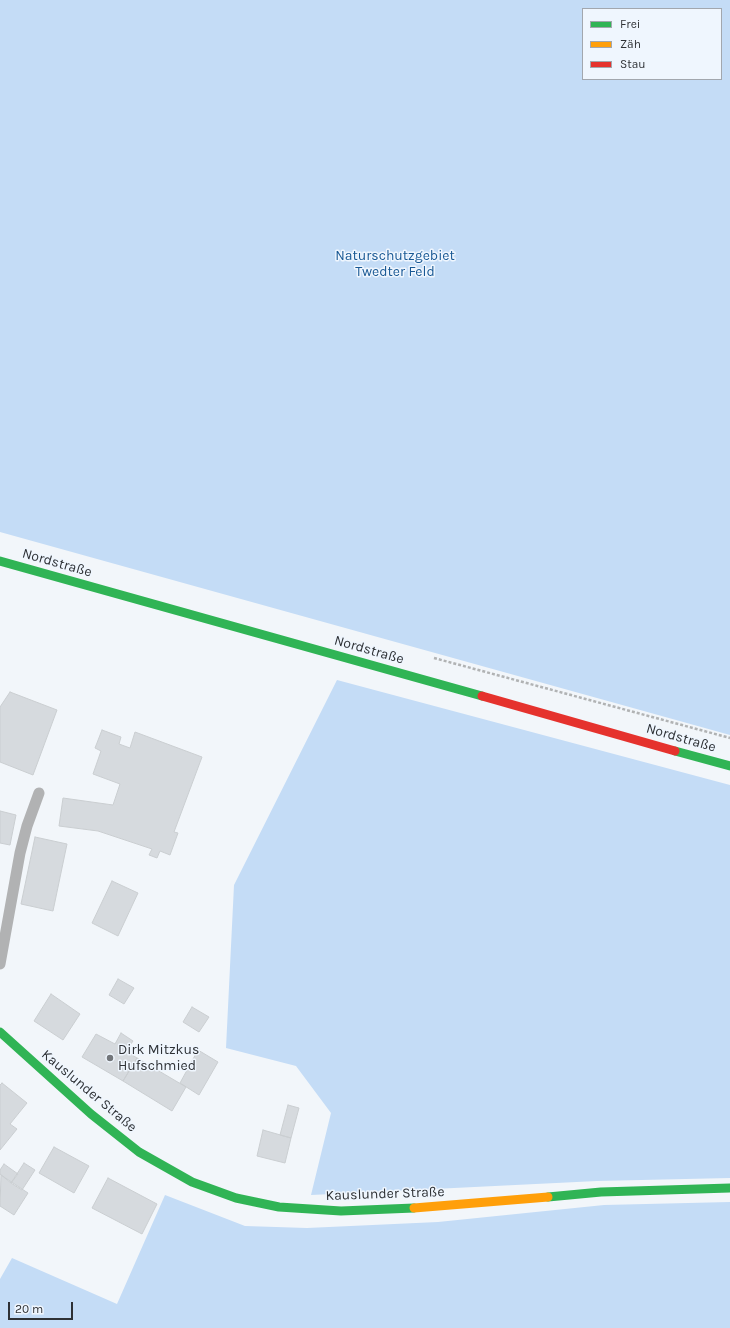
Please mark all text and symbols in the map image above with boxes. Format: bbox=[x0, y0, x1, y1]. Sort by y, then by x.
legend bbox=[582, 8, 722, 80]
text: Frei bbox=[620, 17, 640, 31]
text: Zäh bbox=[620, 37, 641, 51]
text: Stau bbox=[620, 57, 646, 71]
park label: Naturschutzgebiet Twedter Feld bbox=[335, 248, 455, 280]
street label: Nordstraße bbox=[20, 545, 94, 581]
street label: Nordstraße bbox=[332, 632, 406, 668]
street label: Nordstraße bbox=[644, 720, 718, 756]
place label: Dirk Mitzkus Hufschmied bbox=[118, 1042, 199, 1074]
street label: Kauslunder Straße bbox=[38, 1046, 140, 1136]
marker: Dirk Mitzkus Hufschmied bbox=[105, 1053, 115, 1063]
street label: Kauslunder Straße bbox=[325, 1184, 445, 1204]
scale bar bbox=[10, 1294, 75, 1320]
text: 20 m bbox=[15, 1302, 43, 1316]

